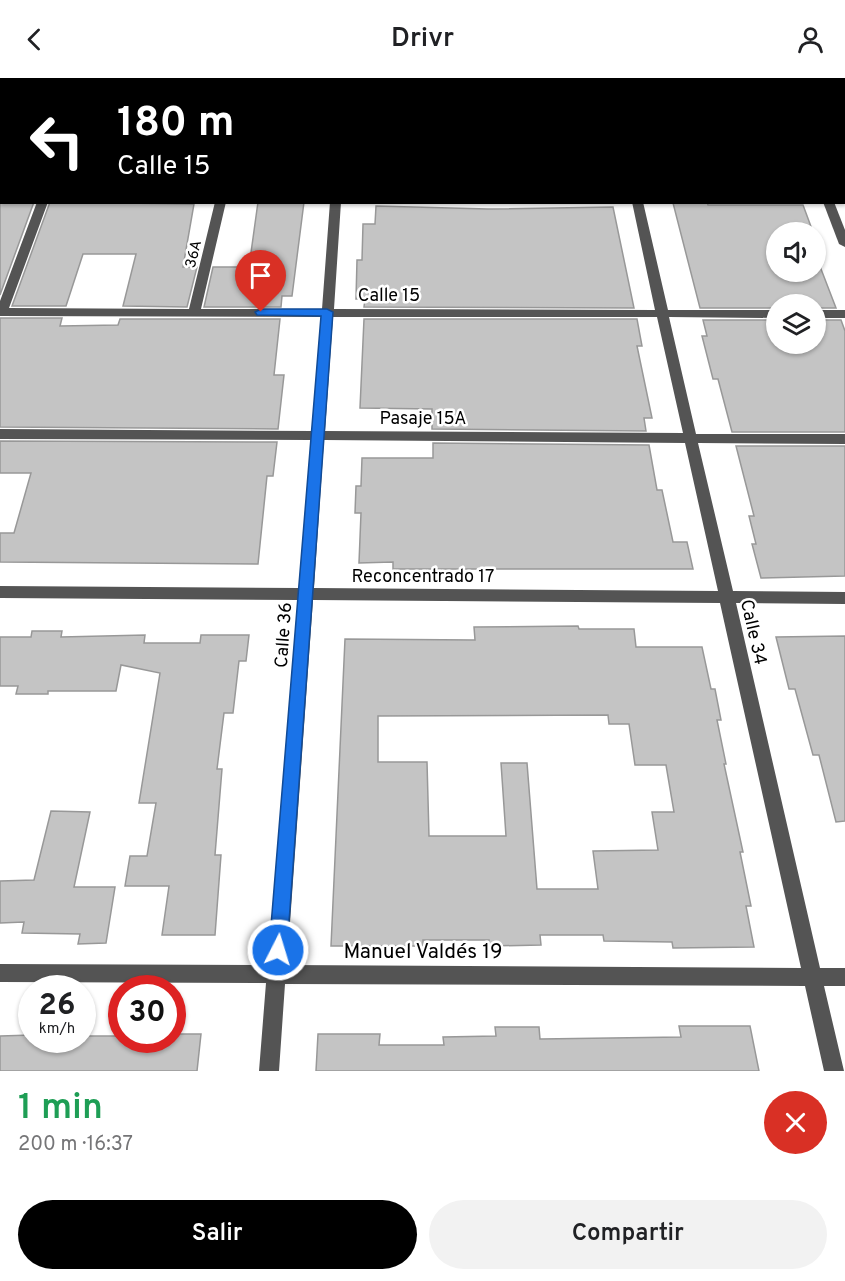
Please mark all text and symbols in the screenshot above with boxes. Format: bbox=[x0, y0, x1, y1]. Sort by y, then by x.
text: Drivr bbox=[391, 22, 454, 56]
icon: back bbox=[18, 23, 51, 56]
icon: person bbox=[794, 23, 827, 56]
text: 180 m bbox=[117, 98, 234, 151]
icon: left bbox=[18, 102, 96, 180]
text: Calle 15 bbox=[117, 150, 211, 184]
map controls bbox=[766, 222, 826, 354]
button: sound bbox=[766, 222, 826, 282]
street label: 36A bbox=[182, 239, 207, 270]
pin bbox=[235, 250, 286, 312]
icon: arrive bbox=[244, 259, 277, 292]
street label: Calle 15 bbox=[358, 285, 420, 308]
button: layers bbox=[766, 294, 826, 354]
street label: Pasaje 15A bbox=[380, 408, 466, 431]
street label: Reconcentrado 17 bbox=[352, 566, 494, 589]
street label: Calle 34 bbox=[734, 597, 771, 667]
street label: Calle 36 bbox=[271, 601, 298, 669]
position arrow bbox=[246, 918, 310, 982]
street label: Manuel Valdés 19 bbox=[343, 939, 503, 966]
speed limit sign: 30 bbox=[108, 975, 186, 1053]
text: 26 bbox=[39, 988, 75, 1025]
text: km/h bbox=[39, 1020, 75, 1039]
text: 1 min bbox=[18, 1086, 103, 1132]
button: close bbox=[764, 1091, 827, 1154]
text: 200 m · 16:37 bbox=[18, 1132, 133, 1158]
button: Salir bbox=[18, 1200, 417, 1269]
button: Compartir bbox=[429, 1200, 827, 1269]

